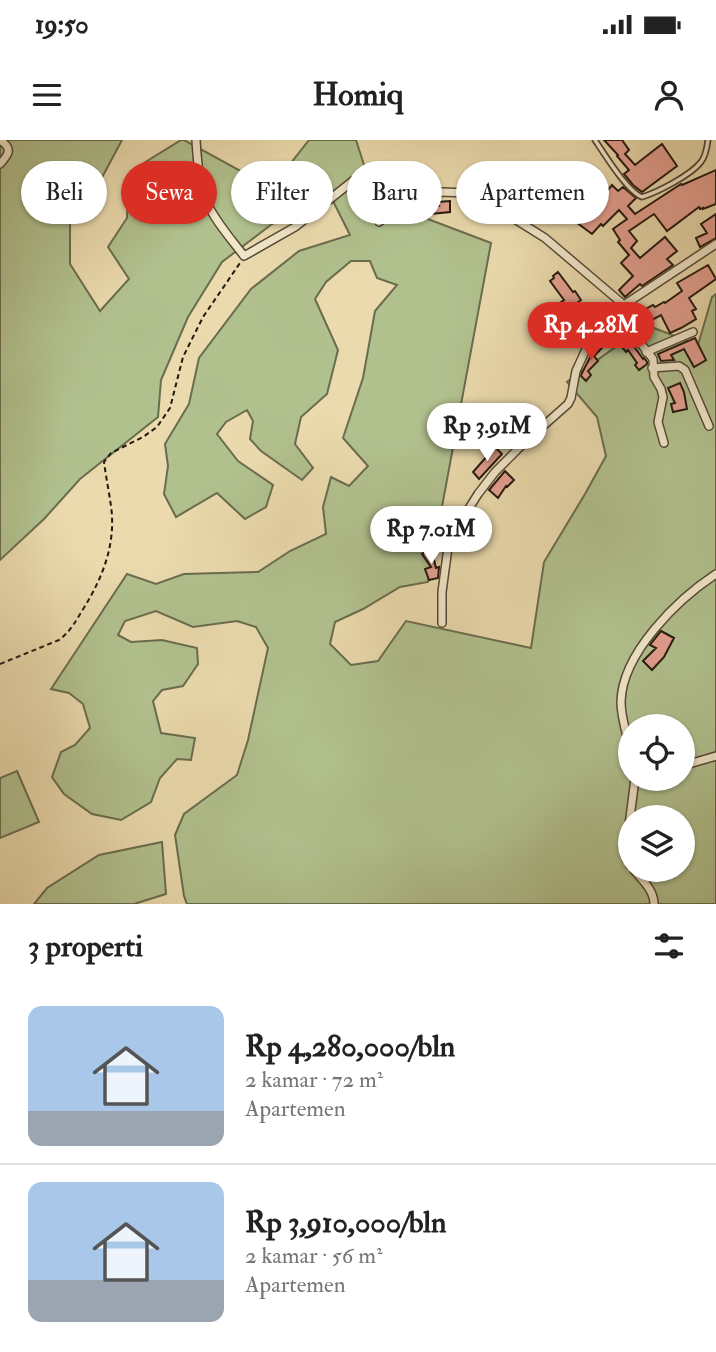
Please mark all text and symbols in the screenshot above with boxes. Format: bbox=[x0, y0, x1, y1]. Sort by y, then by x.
text: 19:50 bbox=[35, 9, 88, 41]
text: Homiq bbox=[312, 75, 404, 115]
icon: menu bbox=[28, 76, 66, 114]
icon: person bbox=[650, 76, 688, 114]
chip: Beli bbox=[21, 161, 107, 224]
chip: Sewa bbox=[121, 161, 217, 224]
chip: Filter bbox=[231, 161, 333, 224]
chip: Baru bbox=[347, 161, 442, 224]
chip: Apartemen bbox=[456, 161, 609, 224]
pin: Rp 4.28M bbox=[519, 302, 663, 362]
text: Rp 4.28M bbox=[544, 310, 638, 339]
pin: Rp 3.91M bbox=[415, 404, 559, 463]
text: Rp 3.91M bbox=[443, 411, 531, 440]
pin: Rp 7.01M bbox=[359, 506, 503, 566]
text: Rp 7.01M bbox=[386, 514, 476, 543]
map controls bbox=[618, 714, 695, 882]
button: locate bbox=[618, 714, 695, 791]
button: layers bbox=[618, 805, 695, 882]
icon: filters bbox=[650, 927, 688, 965]
text: 3 properti bbox=[28, 928, 143, 965]
text: Rp 4,280,000/bln bbox=[245, 1028, 455, 1065]
icon: home bbox=[84, 1034, 168, 1118]
text: 2 kamar · 72 m² bbox=[245, 1065, 383, 1094]
text: Apartemen bbox=[245, 1094, 346, 1123]
text: Rp 3,910,000/bln bbox=[245, 1204, 447, 1241]
icon: home bbox=[84, 1210, 168, 1294]
text: 2 kamar · 56 m² bbox=[245, 1241, 383, 1270]
text: Apartemen bbox=[245, 1270, 346, 1299]

